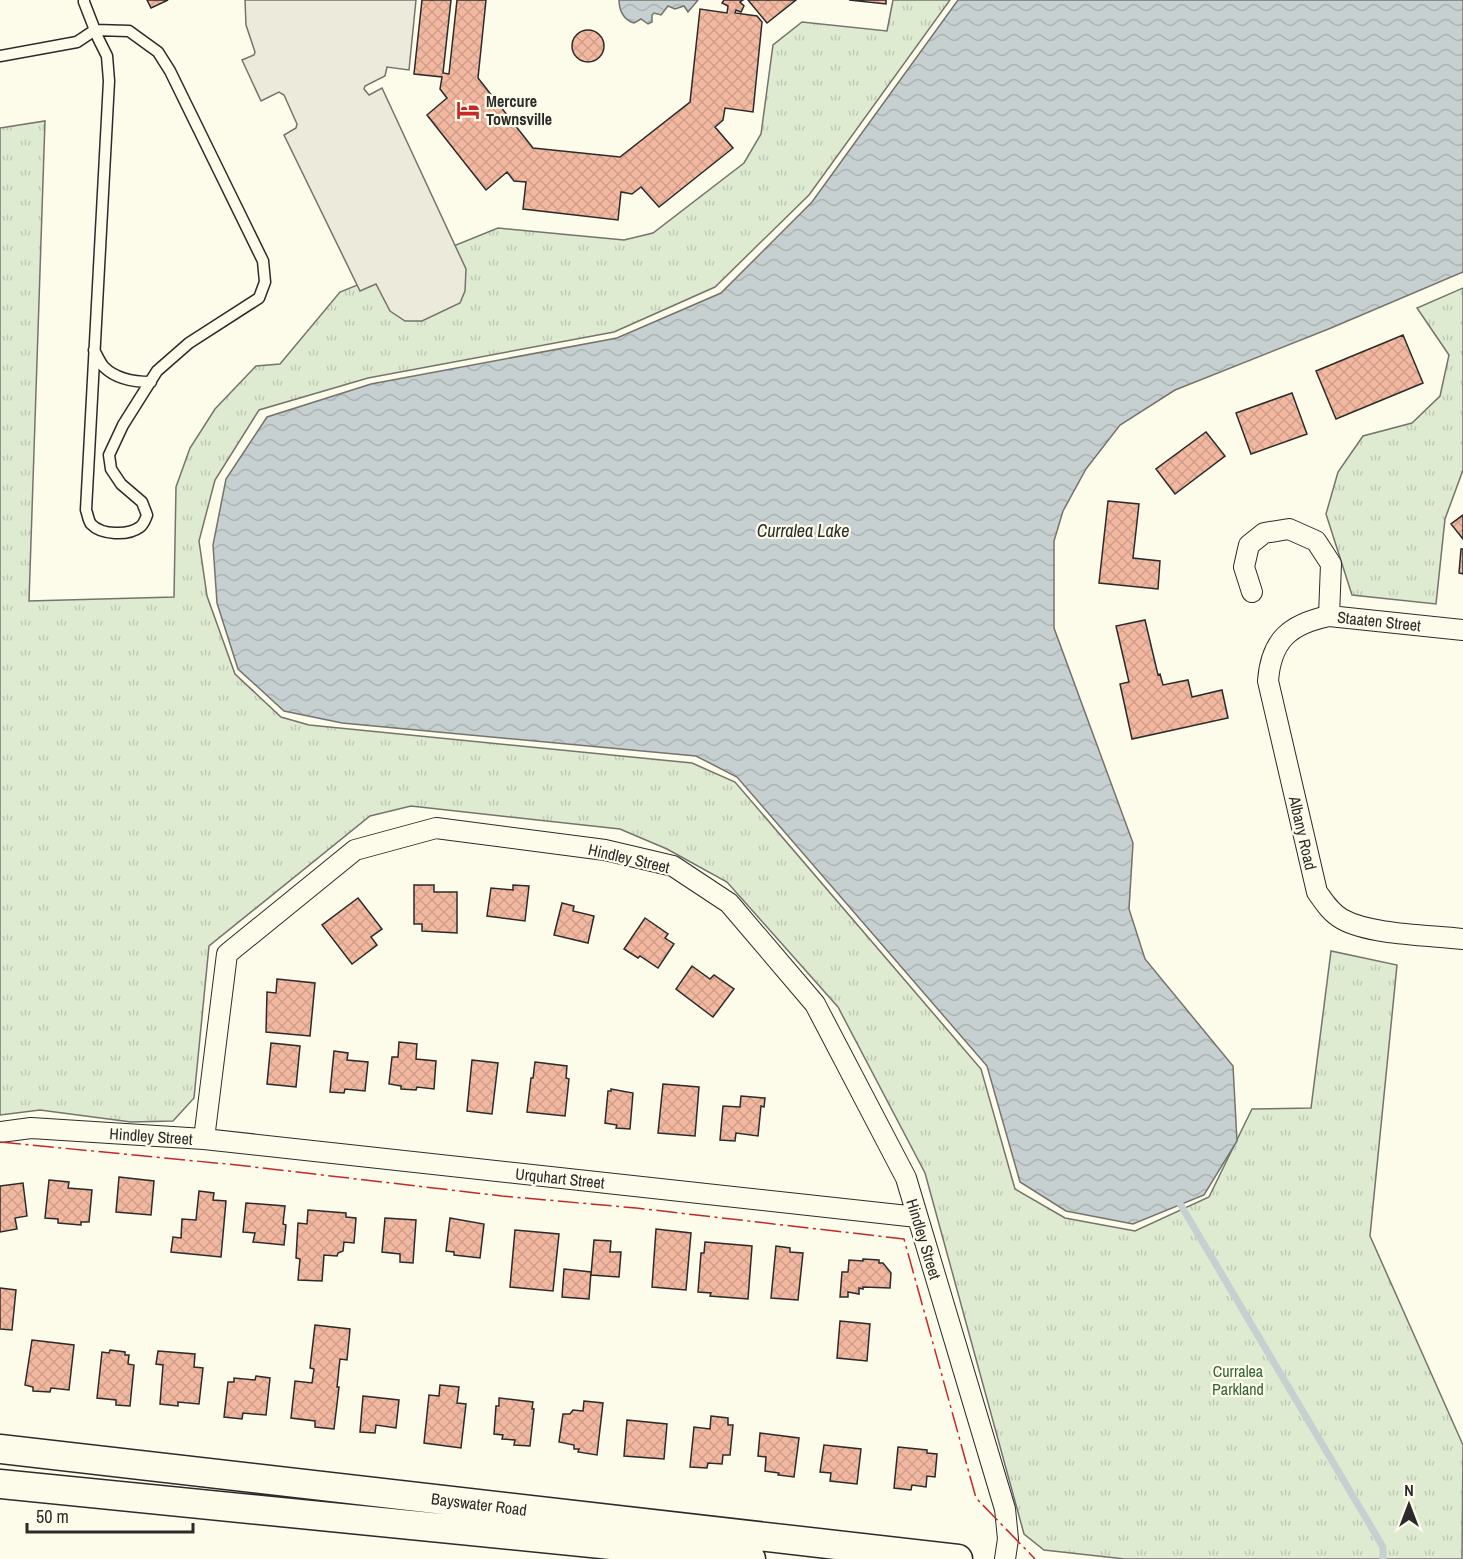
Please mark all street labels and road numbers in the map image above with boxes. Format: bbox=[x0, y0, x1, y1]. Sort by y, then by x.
street label: Staaten Street bbox=[1336, 606, 1422, 636]
street label: Albany Road bbox=[1284, 793, 1322, 872]
street label: Hindley Street bbox=[586, 838, 672, 878]
street label: Hindley Street bbox=[109, 1122, 194, 1150]
street label: Urquhart Street bbox=[514, 1162, 606, 1194]
street label: Hindley Street bbox=[901, 1196, 947, 1282]
street label: Bayswater Road bbox=[430, 1487, 528, 1521]

